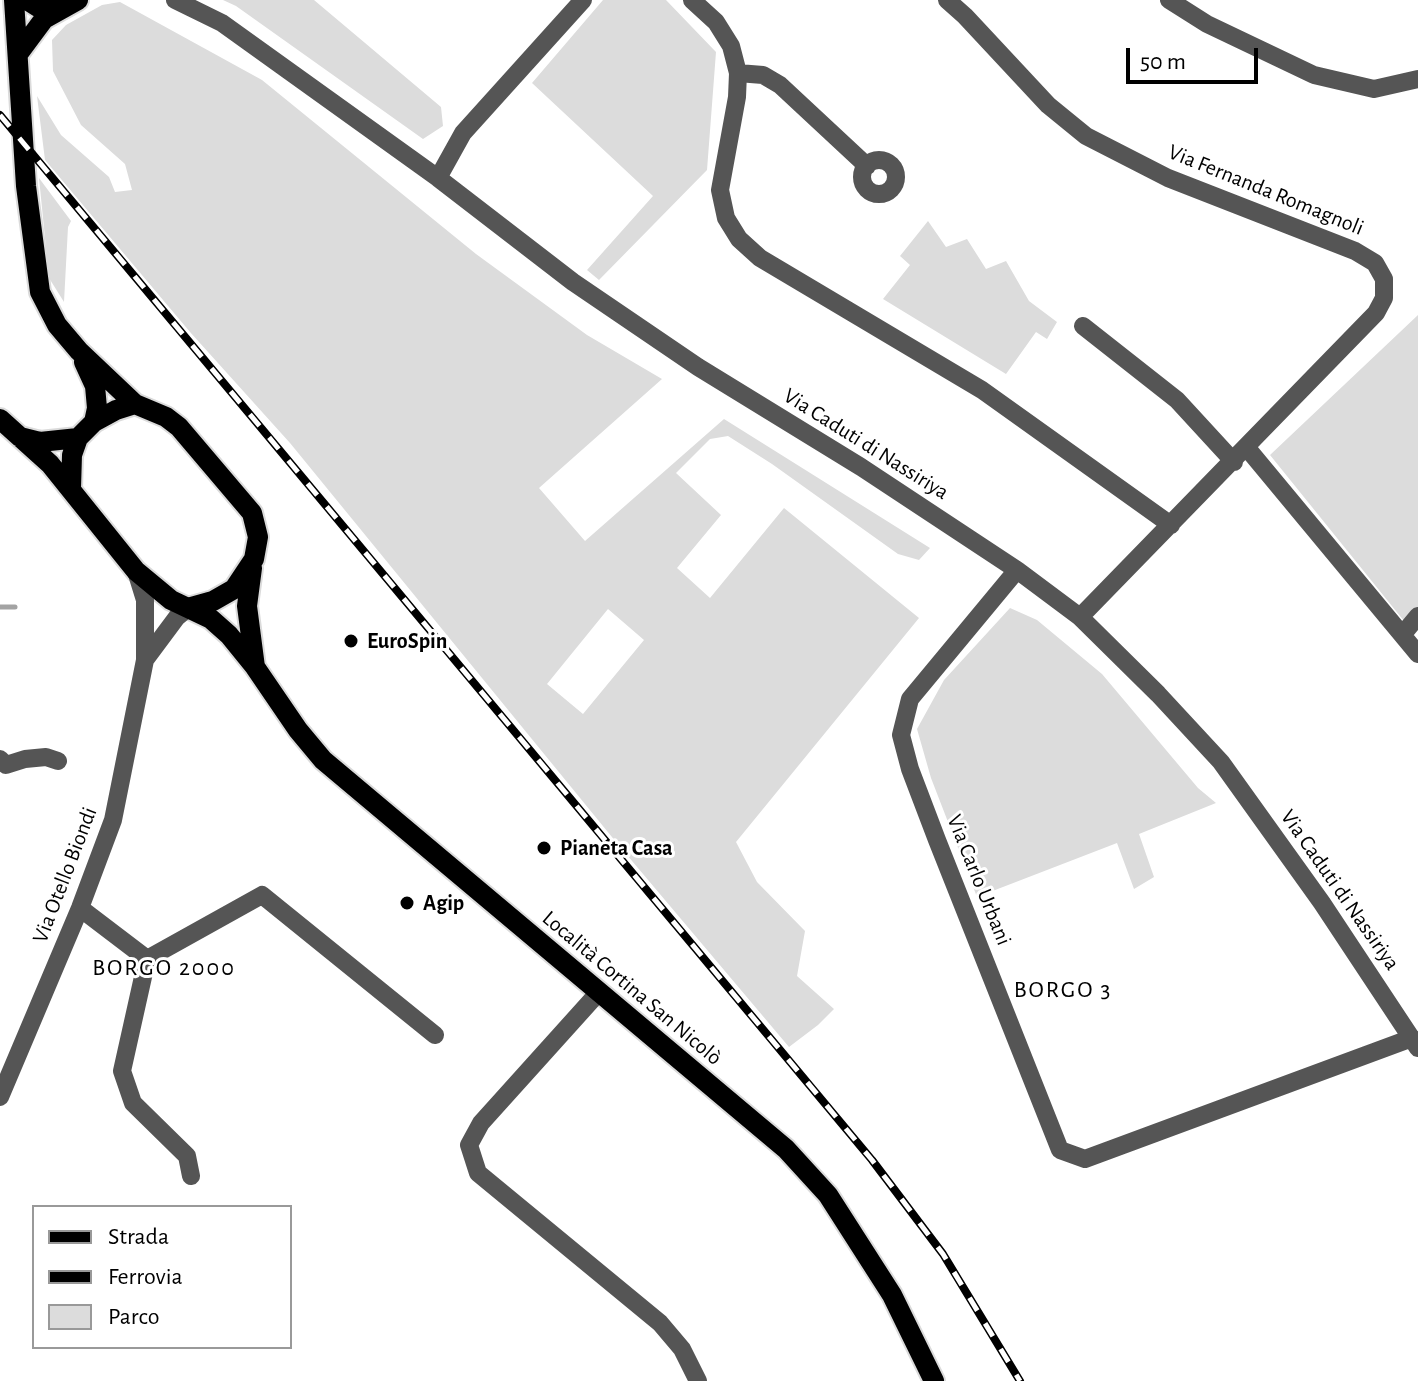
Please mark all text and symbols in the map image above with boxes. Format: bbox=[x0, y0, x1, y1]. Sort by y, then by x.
scale bar bbox=[1130, 32, 1262, 82]
text: 50 m bbox=[1140, 50, 1186, 74]
street label: Via Fernanda Romagnoli bbox=[1164, 139, 1368, 241]
street label: Via Caduti di Nassiriya bbox=[778, 382, 954, 506]
place label: EuroSpin bbox=[367, 628, 447, 654]
marker: EuroSpin bbox=[342, 632, 360, 650]
street label: Via Otello Biondi bbox=[27, 803, 103, 947]
street label: Via Caduti di Nassiriya bbox=[1275, 805, 1405, 975]
street label: Via Carlo Urbani bbox=[941, 811, 1017, 949]
place label: Pianeta Casa bbox=[560, 835, 673, 861]
marker: Pianeta Casa bbox=[535, 839, 553, 857]
place label: Agip bbox=[423, 890, 464, 916]
marker: Agip bbox=[398, 894, 416, 912]
street label: Località Cortina San Nicolò bbox=[537, 905, 727, 1071]
district label: BORGO 2000 bbox=[92, 954, 236, 982]
district label: BORGO 3 bbox=[1014, 976, 1112, 1004]
legend bbox=[32, 1205, 292, 1349]
text: Strada bbox=[108, 1225, 169, 1249]
text: Ferrovia bbox=[108, 1265, 183, 1289]
text: Parco bbox=[108, 1305, 159, 1329]

